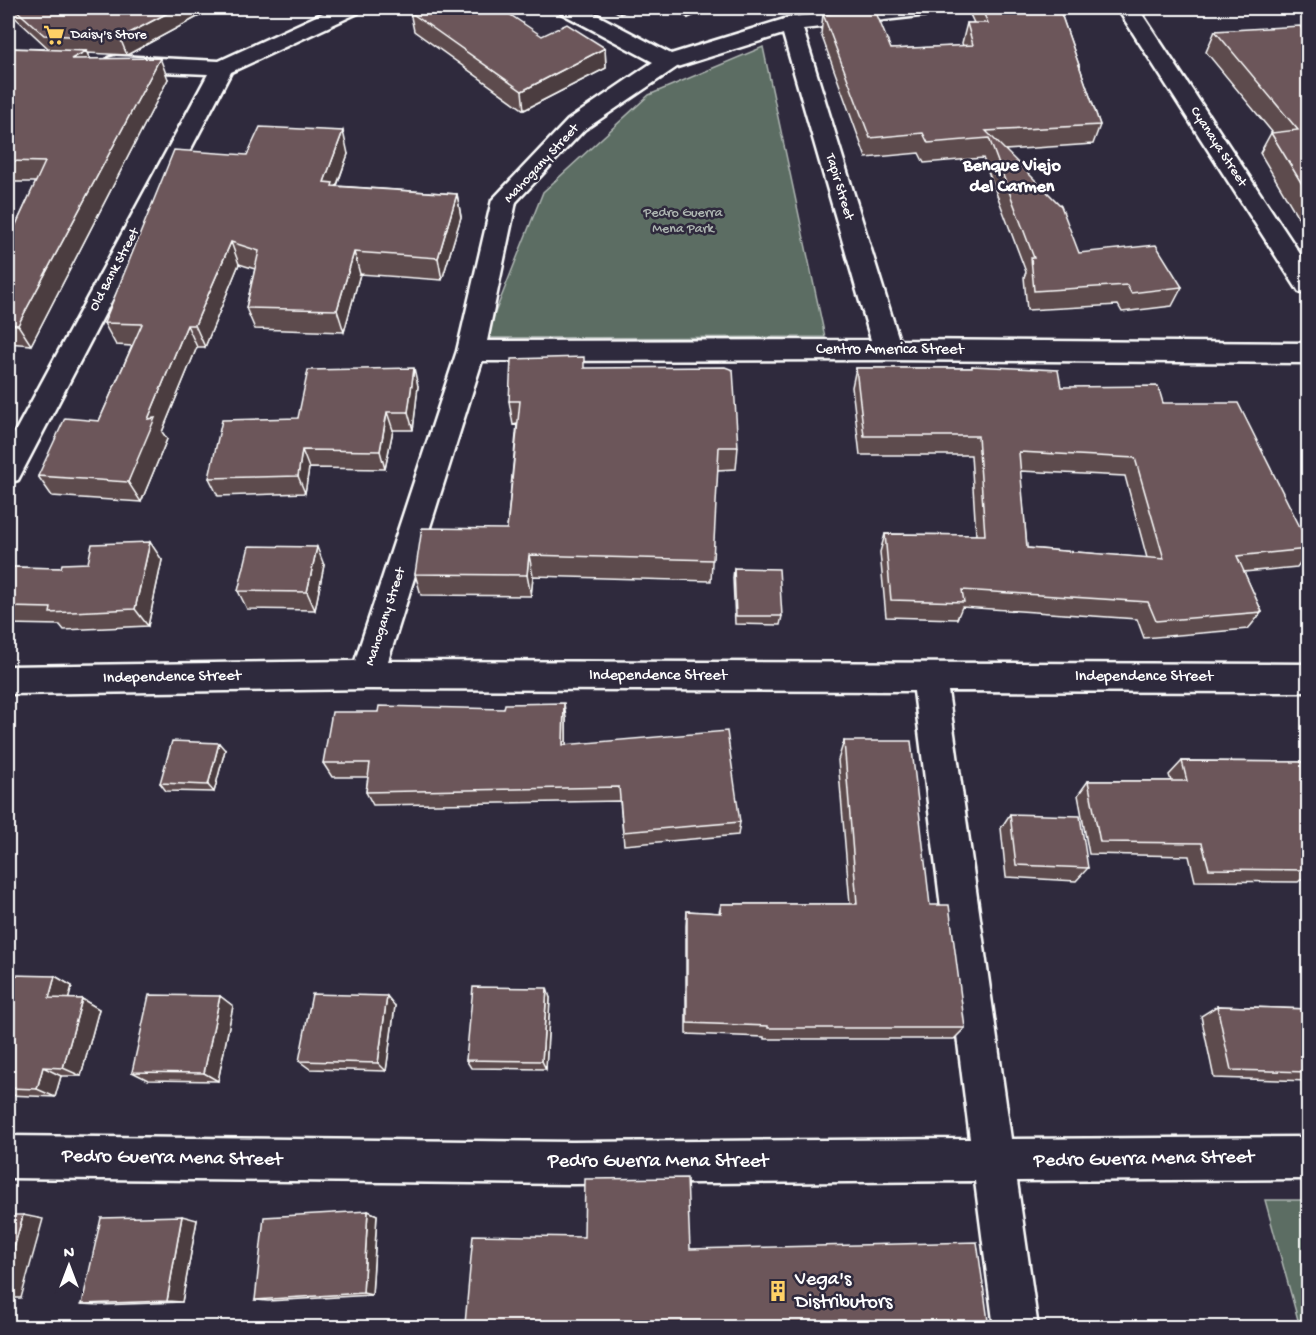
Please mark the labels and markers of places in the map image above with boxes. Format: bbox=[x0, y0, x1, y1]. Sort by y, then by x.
supermarket icon: Daisy's Store bbox=[42, 23, 66, 47]
place label: Daisy's Store bbox=[70, 27, 147, 44]
place label: Vega's Distributors bbox=[793, 1269, 893, 1315]
building icon: Vega's Distributors bbox=[766, 1279, 790, 1303]

